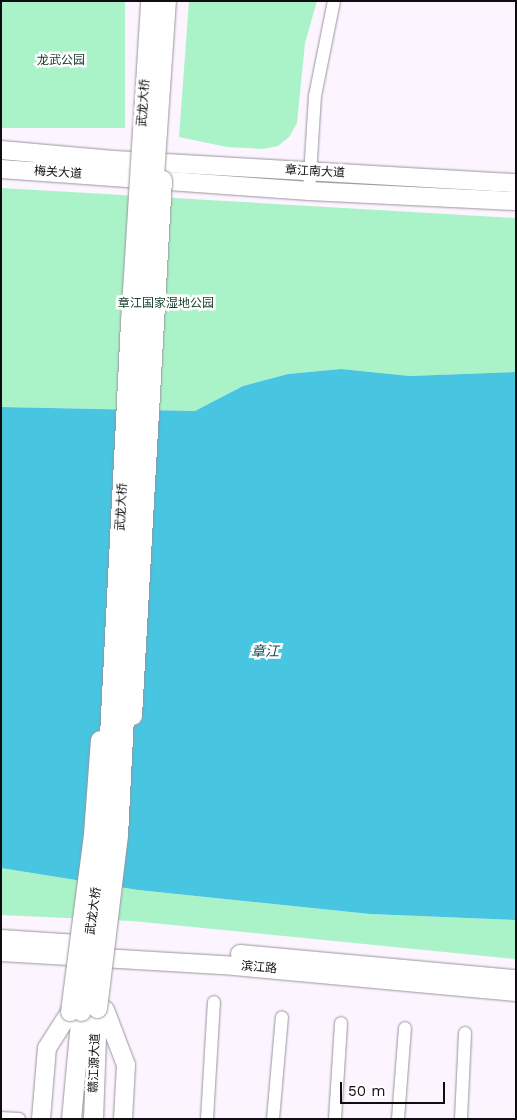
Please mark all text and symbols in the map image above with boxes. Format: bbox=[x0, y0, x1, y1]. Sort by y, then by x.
park label: 龙武公园 bbox=[37, 54, 85, 68]
street label: 武龙大桥 bbox=[135, 79, 153, 127]
street label: 章江南大道 bbox=[285, 163, 345, 181]
street label: 梅关大道 bbox=[34, 164, 82, 182]
park label: 章江国家湿地公园 bbox=[118, 297, 214, 311]
street label: 武龙大桥 bbox=[114, 483, 130, 531]
water label: 章江 bbox=[251, 643, 279, 659]
street label: 武龙大桥 bbox=[84, 886, 104, 936]
street label: 滨江路 bbox=[240, 959, 278, 977]
street label: 赣江源大道 bbox=[87, 1033, 103, 1093]
scale bar bbox=[342, 1072, 447, 1104]
text: 50 m bbox=[348, 1082, 385, 1100]

